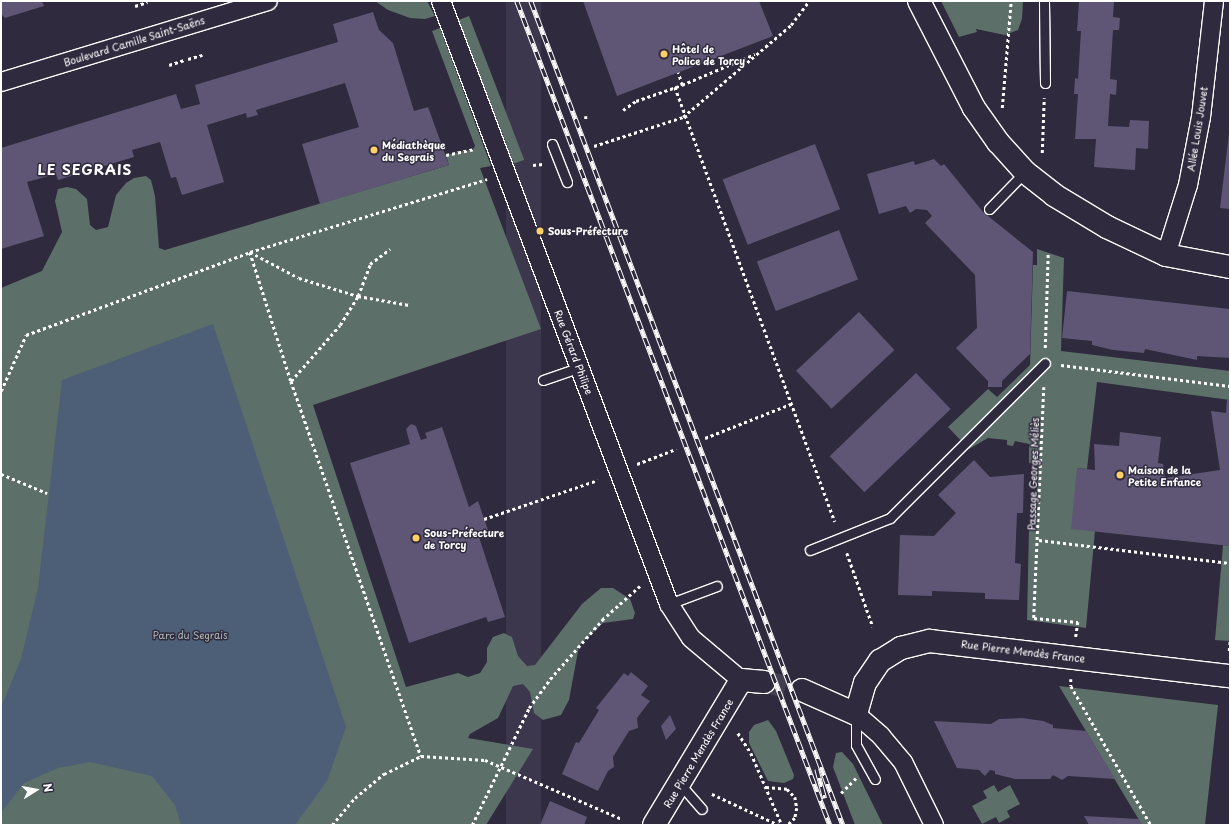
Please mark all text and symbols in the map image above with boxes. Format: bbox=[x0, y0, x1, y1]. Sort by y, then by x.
street label: Boulevard Camille Saint-Saëns bbox=[61, 14, 207, 68]
place label: Hôtel de Police de Torcy bbox=[672, 42, 747, 66]
marker: Hôtel de Police de Torcy bbox=[659, 49, 669, 59]
street label: Allée Louis Jouvet bbox=[1184, 86, 1210, 172]
place label: Médiathèque du Segrais bbox=[382, 138, 446, 162]
marker: Médiathèque du Segrais bbox=[369, 145, 379, 155]
district label: LE SEGRAIS bbox=[38, 162, 132, 178]
place label: Sous-Préfecture bbox=[548, 225, 628, 237]
marker: Sous-Préfecture bbox=[535, 226, 545, 236]
street label: Rue Gérard Philipe bbox=[552, 307, 596, 397]
street label: Passage Georges Méliès bbox=[1025, 417, 1041, 531]
place label: Maison de la Petite Enfance bbox=[1128, 463, 1201, 486]
marker: Maison de la Petite Enfance bbox=[1115, 470, 1125, 480]
place label: Sous-Préfecture de Torcy bbox=[424, 526, 504, 550]
marker: Sous-Préfecture de Torcy bbox=[411, 533, 421, 543]
park label: Parc du Segrais bbox=[153, 629, 227, 641]
street label: Rue Pierre Mendès France bbox=[960, 637, 1086, 665]
street label: Rue Pierre Mendès France bbox=[660, 696, 736, 810]
north arrow bbox=[16, 770, 56, 810]
text: N bbox=[39, 782, 57, 794]

